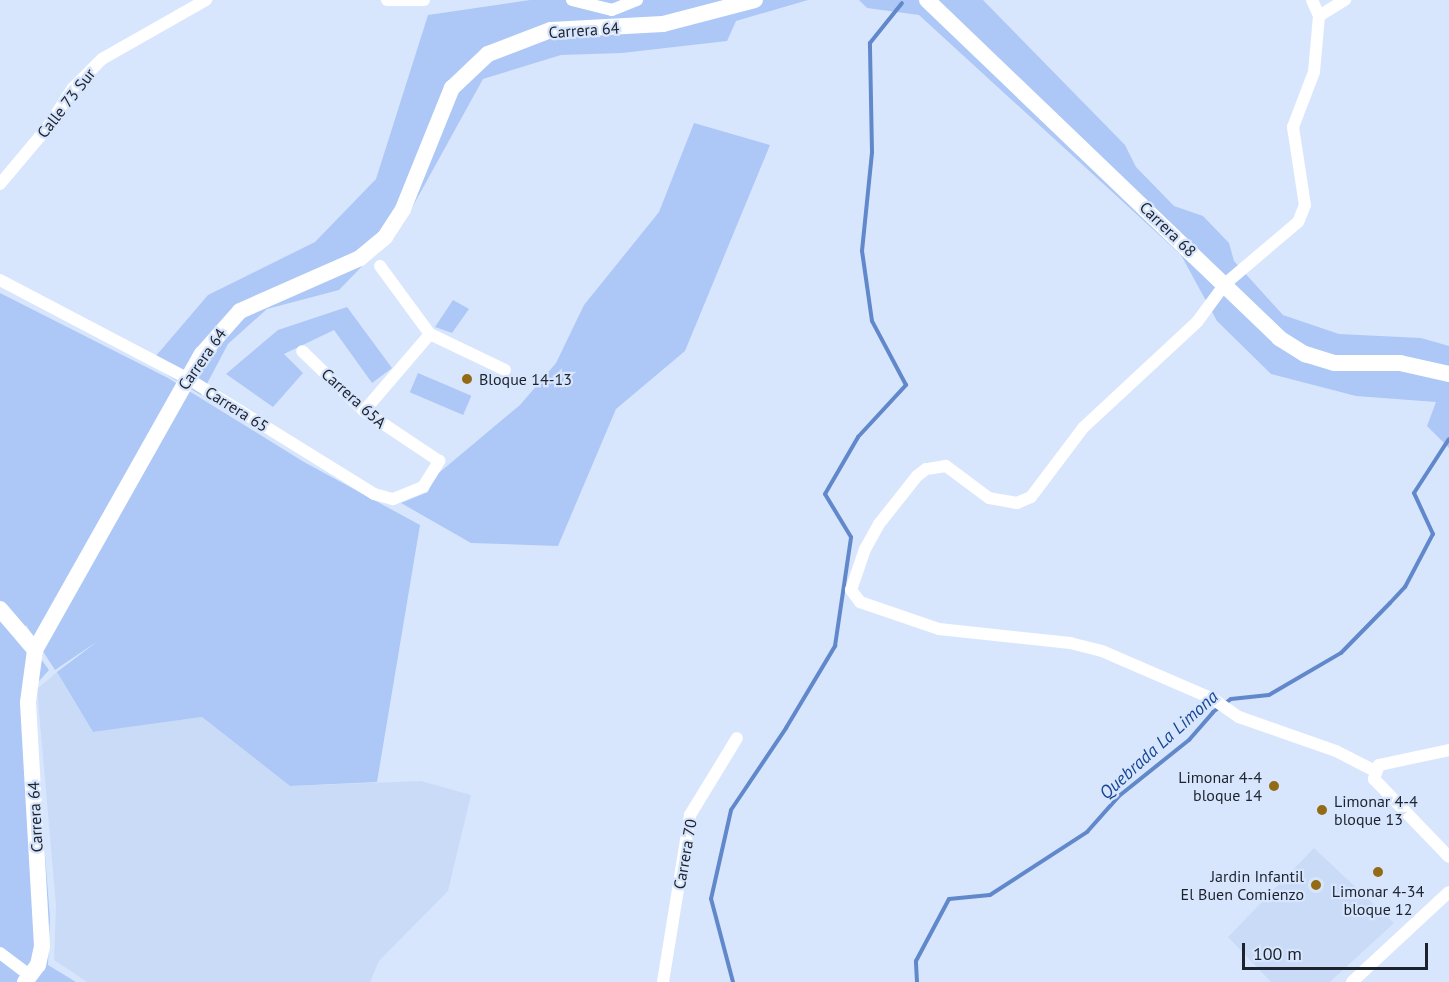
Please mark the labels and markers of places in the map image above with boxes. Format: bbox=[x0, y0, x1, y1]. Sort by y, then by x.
place label: Bloque 14-13 bbox=[479, 369, 572, 389]
marker: Bloque 14-13 bbox=[460, 372, 474, 386]
place label: Limonar 4-4 bloque 14 bbox=[1178, 767, 1262, 805]
marker: Limonar 4-4 bloque 14 bbox=[1267, 779, 1281, 793]
place label: Limonar 4-4 bloque 13 bbox=[1334, 791, 1418, 829]
marker: Limonar 4-4 bloque 13 bbox=[1315, 803, 1329, 817]
marker: Limonar 4-34 bloque 12 bbox=[1371, 865, 1385, 879]
place label: Jardin Infantil El Buen Comienzo bbox=[1181, 866, 1304, 904]
marker: Jardin Infantil El Buen Comienzo bbox=[1309, 878, 1323, 892]
place label: Limonar 4-34 bloque 12 bbox=[1332, 881, 1424, 919]

